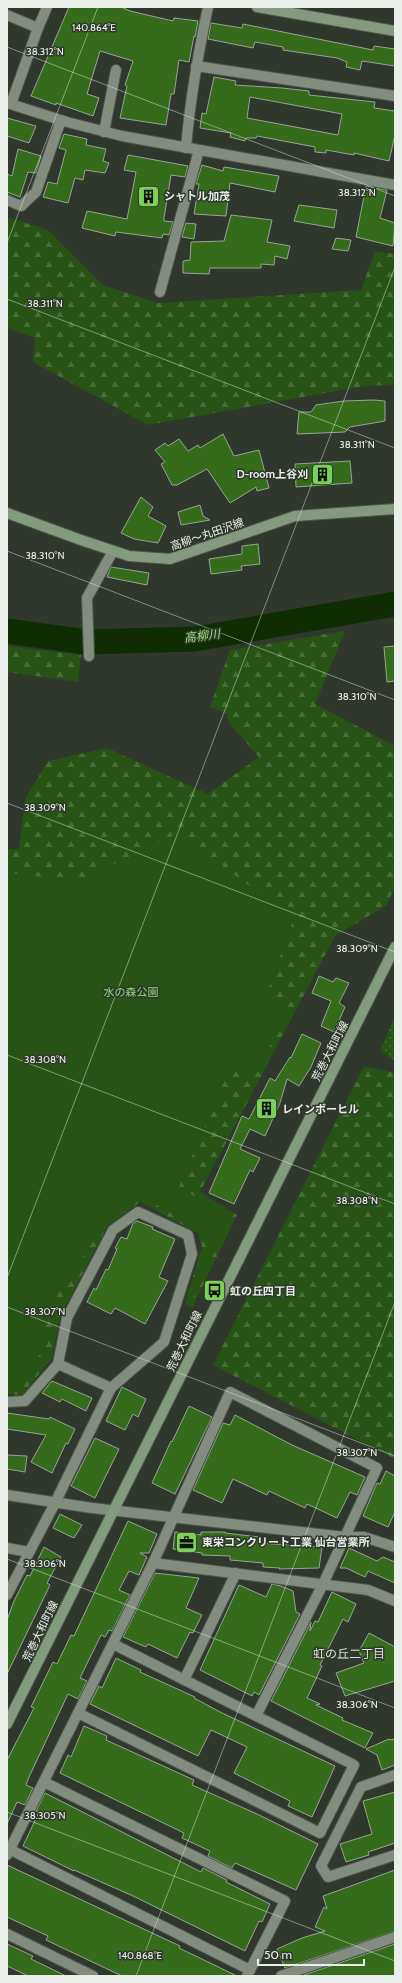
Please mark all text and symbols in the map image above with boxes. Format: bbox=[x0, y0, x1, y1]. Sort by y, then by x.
text: 140.864°E bbox=[72, 21, 116, 34]
text: 38.312°N bbox=[26, 45, 64, 58]
building icon: シャトル加茂 bbox=[136, 183, 162, 209]
text: 38.312°N bbox=[338, 186, 376, 199]
place label: シャトル加茂 bbox=[164, 189, 230, 203]
text: 38.311°N bbox=[27, 297, 63, 310]
text: 38.311°N bbox=[339, 438, 375, 451]
building icon: D-room上谷刈 bbox=[310, 461, 336, 487]
place label: D-room上谷刈 bbox=[237, 467, 308, 481]
street label: 高柳～丸田沢線 bbox=[168, 515, 246, 553]
text: 38.310°N bbox=[25, 549, 65, 562]
water label: 高柳川 bbox=[183, 626, 223, 645]
text: 38.310°N bbox=[337, 690, 377, 703]
text: 38.309°N bbox=[24, 801, 66, 814]
text: 38.309°N bbox=[336, 942, 378, 955]
park label: 水の森公園 bbox=[104, 985, 159, 999]
street label: 荒巻大和町線 bbox=[309, 1018, 351, 1084]
text: 38.308°N bbox=[24, 1053, 66, 1066]
building icon: レインボーヒル bbox=[253, 1096, 279, 1122]
place label: レインボーヒル bbox=[282, 1102, 359, 1116]
text: 38.308°N bbox=[336, 1194, 378, 1207]
bus stop icon: 虹の丘四丁目 bbox=[201, 1278, 227, 1304]
place label: 虹の丘四丁目 bbox=[230, 1284, 296, 1298]
text: 38.307°N bbox=[25, 1305, 65, 1318]
street label: 荒巻大和町線 bbox=[163, 1308, 205, 1374]
text: 38.307°N bbox=[337, 1446, 377, 1459]
office icon: 東栄コンクリート工業 仙台営業所 bbox=[173, 1529, 199, 1555]
place label: 東栄コンクリート工業 仙台営業所 bbox=[202, 1535, 369, 1549]
text: 38.306°N bbox=[24, 1557, 66, 1570]
street label: 荒巻大和町線 bbox=[19, 1598, 61, 1664]
district label: 虹の丘二丁目 bbox=[313, 1646, 385, 1661]
text: 38.306°N bbox=[336, 1698, 378, 1711]
text: 38.305°N bbox=[24, 1809, 66, 1822]
scale bar bbox=[258, 1941, 364, 1967]
text: 50 m bbox=[264, 1947, 292, 1962]
text: 140.868°E bbox=[118, 1949, 163, 1962]

